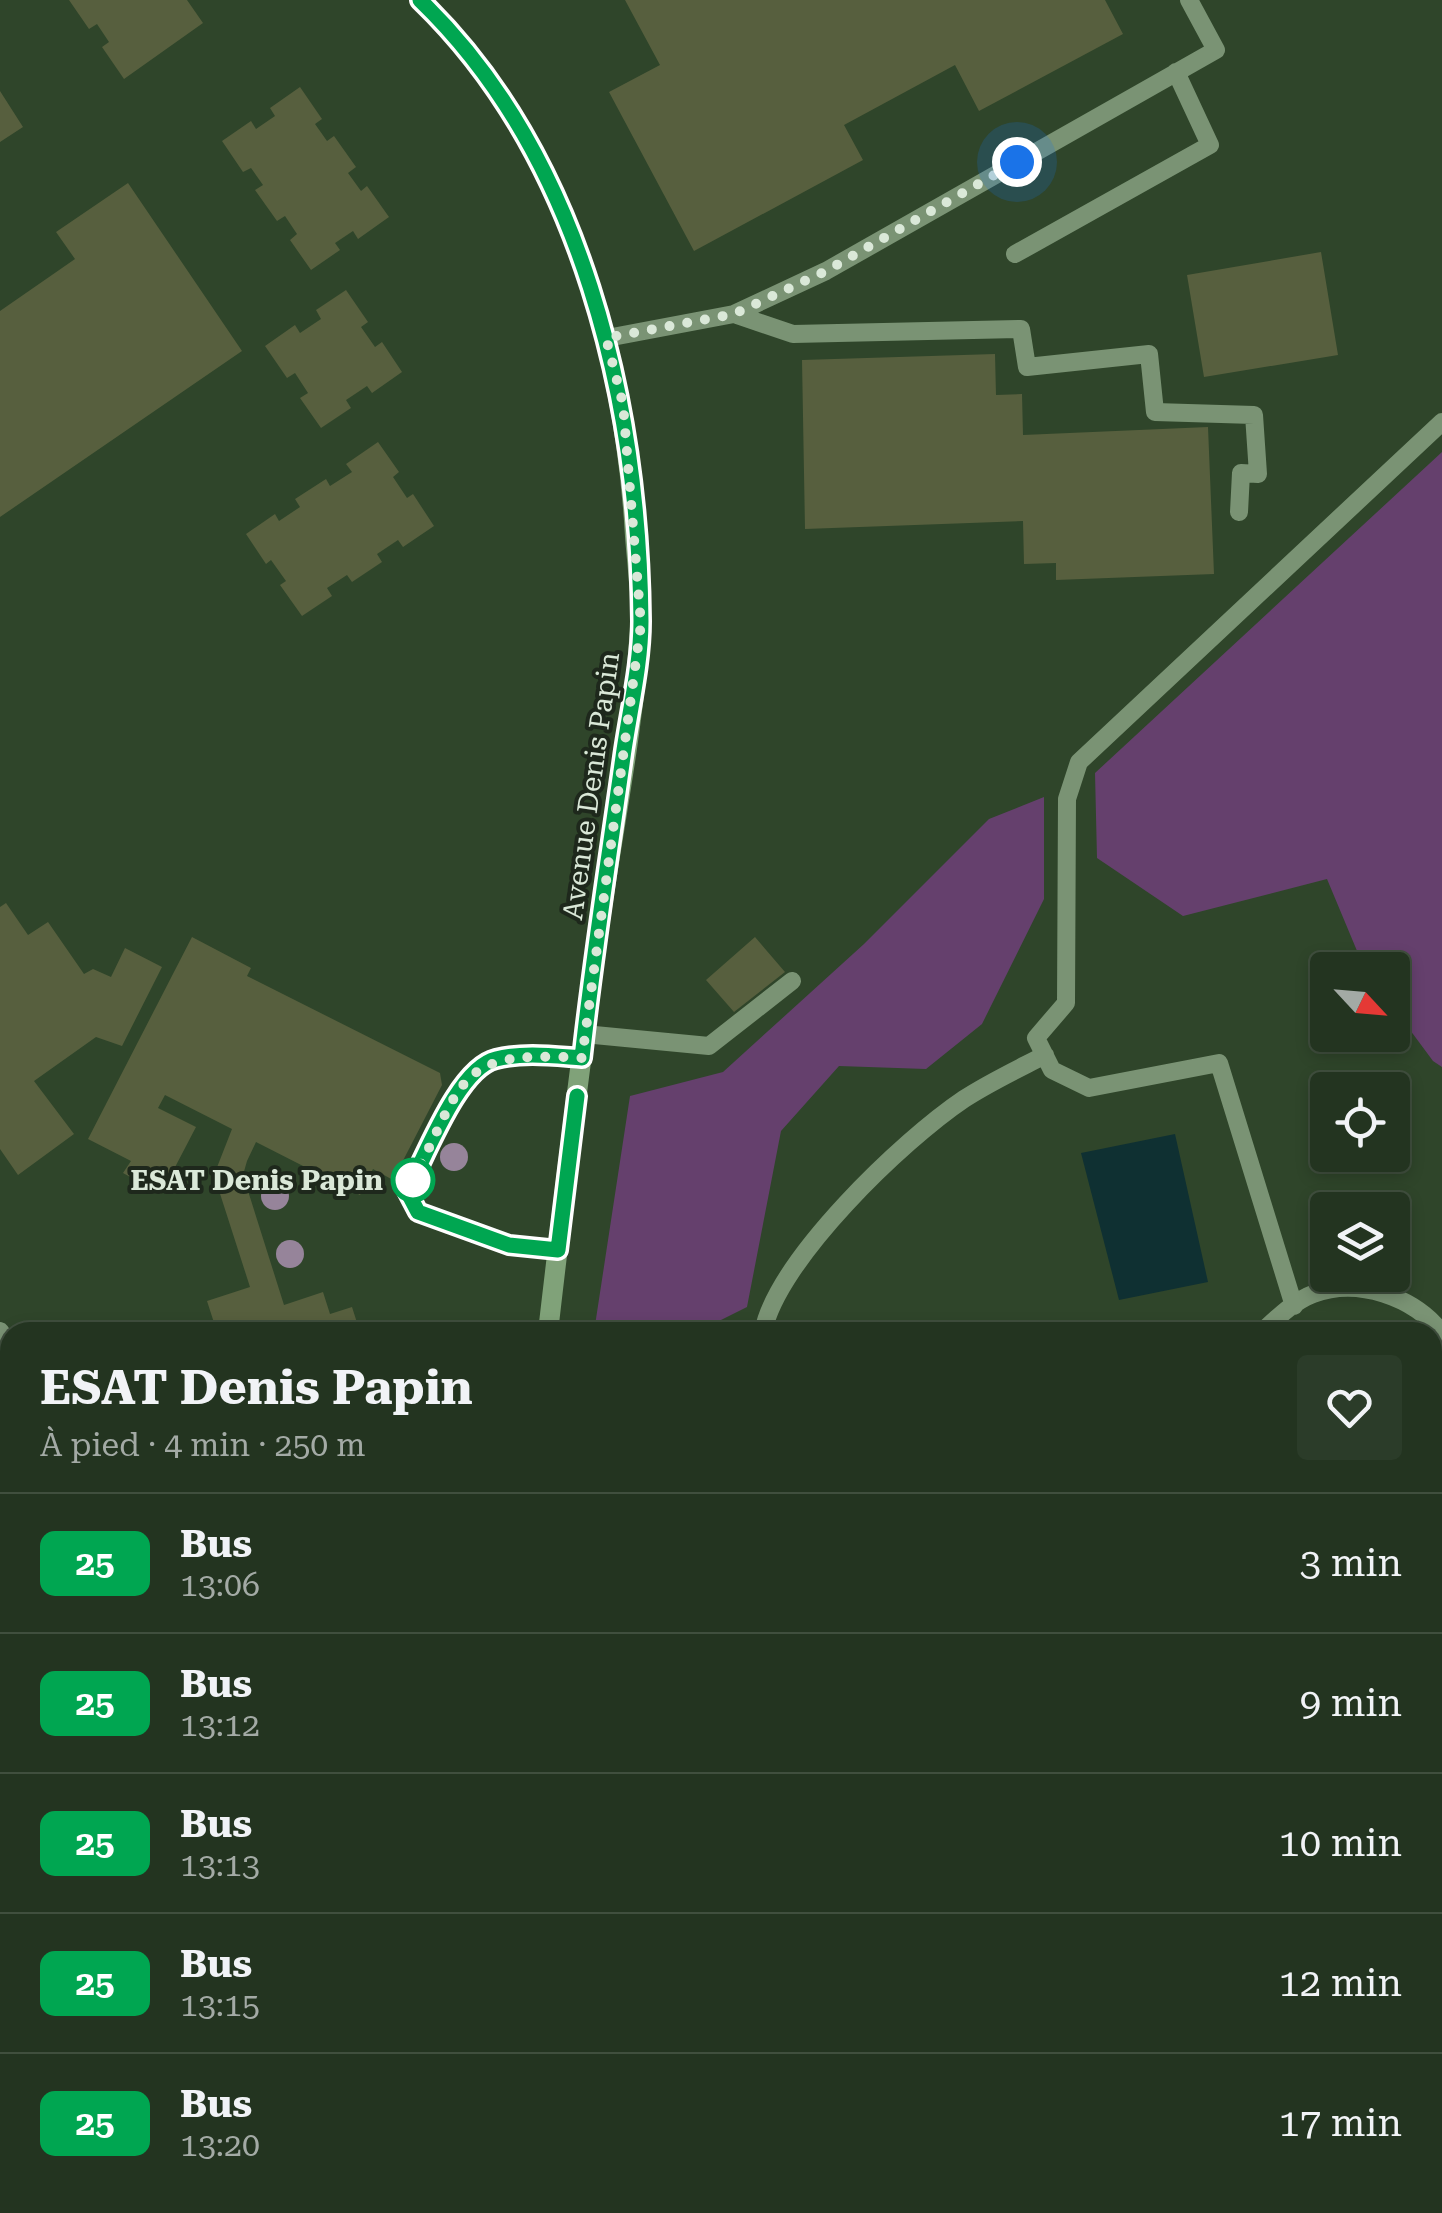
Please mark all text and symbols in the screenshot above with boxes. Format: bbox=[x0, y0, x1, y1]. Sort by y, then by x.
your location bbox=[992, 137, 1042, 187]
street label: Avenue Denis Papin bbox=[556, 650, 626, 922]
north arrow bbox=[1310, 952, 1410, 1052]
map controls bbox=[1310, 952, 1410, 1292]
button: locate bbox=[1310, 1072, 1410, 1172]
marker: ESAT Denis Papin bbox=[392, 1159, 434, 1201]
place label: ESAT Denis Papin bbox=[131, 1164, 383, 1197]
button: layers bbox=[1310, 1192, 1410, 1292]
button: heart bbox=[1297, 1355, 1402, 1460]
text: ESAT Denis Papin bbox=[40, 1360, 473, 1416]
text: À pied · 4 min · 250 m bbox=[40, 1426, 366, 1464]
text: Bus bbox=[180, 1522, 252, 1566]
text: 3 min bbox=[1300, 1541, 1402, 1585]
text: 25 bbox=[75, 1543, 115, 1584]
text: 13:06 bbox=[180, 1566, 260, 1604]
text: Bus bbox=[180, 1662, 252, 1706]
text: 9 min bbox=[1300, 1681, 1402, 1725]
text: 25 bbox=[75, 1683, 115, 1724]
text: 13:12 bbox=[180, 1706, 260, 1744]
text: Bus bbox=[180, 1802, 252, 1846]
text: 10 min bbox=[1279, 1821, 1402, 1865]
text: 25 bbox=[75, 1823, 115, 1864]
text: 13:13 bbox=[180, 1846, 260, 1884]
text: Bus bbox=[180, 1942, 252, 1986]
text: 12 min bbox=[1279, 1961, 1402, 2005]
text: 25 bbox=[75, 1963, 115, 2004]
text: 13:15 bbox=[180, 1986, 260, 2024]
text: Bus bbox=[180, 2082, 252, 2126]
text: 17 min bbox=[1279, 2101, 1402, 2145]
text: 25 bbox=[75, 2103, 115, 2144]
text: 13:20 bbox=[180, 2126, 260, 2164]

